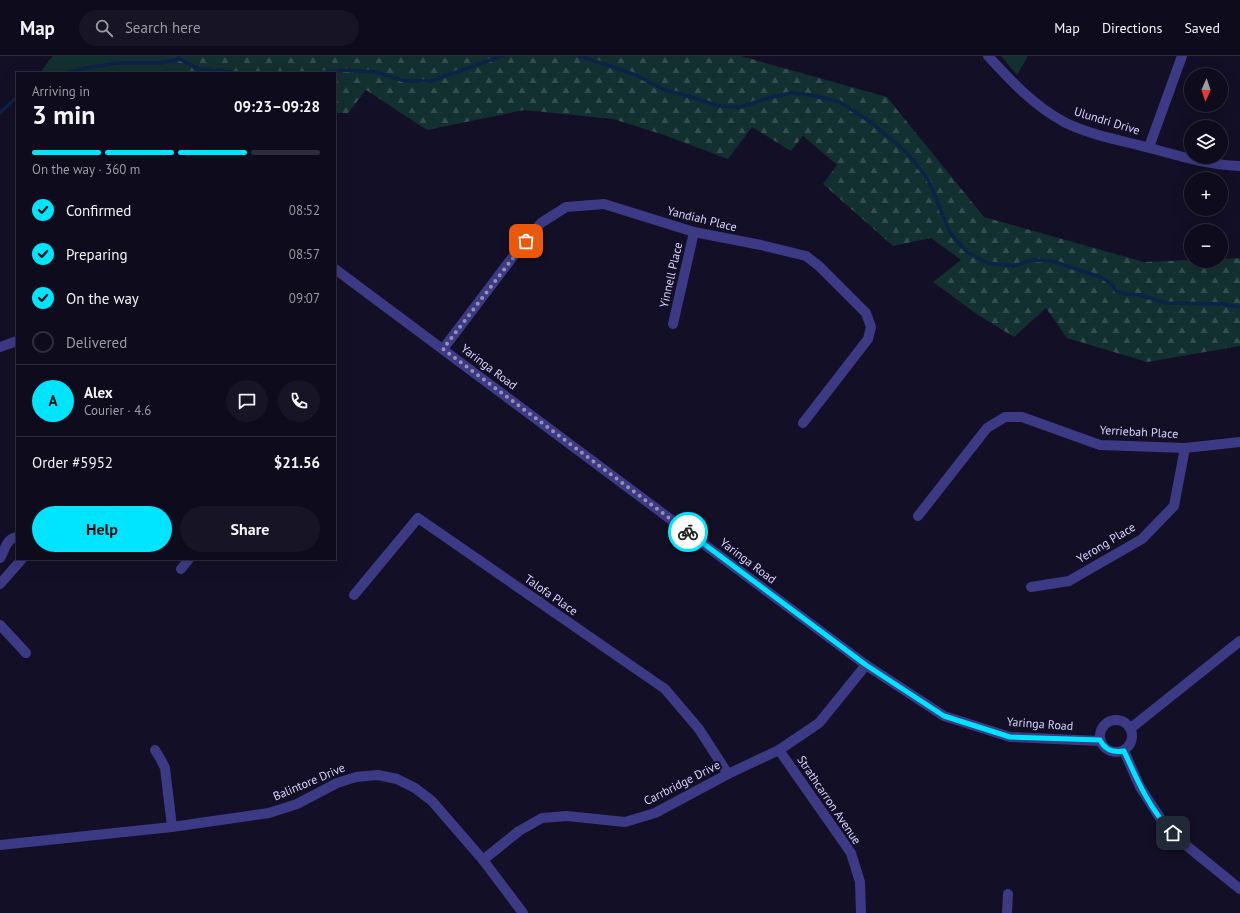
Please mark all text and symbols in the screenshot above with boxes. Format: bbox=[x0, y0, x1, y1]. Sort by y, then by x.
search box bbox=[79, 10, 359, 46]
text: Map bbox=[20, 16, 55, 40]
icon: search bbox=[93, 17, 115, 39]
text: Search here bbox=[125, 18, 201, 37]
text: Map bbox=[1054, 19, 1080, 37]
text: Directions bbox=[1102, 19, 1162, 37]
text: Saved bbox=[1184, 19, 1220, 37]
north arrow bbox=[1184, 68, 1228, 112]
map controls bbox=[1184, 68, 1228, 268]
text: Arriving in bbox=[32, 83, 90, 100]
text: 09:23–09:28 bbox=[234, 97, 320, 116]
text: 3 min bbox=[32, 98, 95, 131]
street label: Ulundri Drive bbox=[1072, 103, 1142, 138]
button: layers bbox=[1184, 120, 1228, 164]
text: On the way · 360 m bbox=[32, 161, 140, 178]
button: + bbox=[1184, 172, 1228, 216]
icon: check bbox=[32, 199, 54, 221]
text: Confirmed bbox=[66, 201, 131, 220]
text: 08:52 bbox=[289, 202, 320, 219]
street label: Yandiah Place bbox=[666, 203, 738, 234]
pin bbox=[509, 224, 543, 258]
button: − bbox=[1184, 224, 1228, 268]
icon: bag bbox=[515, 230, 537, 252]
street label: Yinnell Place bbox=[656, 241, 685, 309]
icon: check bbox=[32, 243, 54, 265]
text: Preparing bbox=[66, 245, 128, 264]
text: 08:57 bbox=[289, 246, 320, 263]
icon: check bbox=[32, 287, 54, 309]
text: On the way bbox=[66, 289, 139, 308]
text: 09:07 bbox=[289, 290, 320, 307]
text: Delivered bbox=[66, 333, 127, 352]
street label: Yaringa Road bbox=[458, 341, 520, 393]
button: chat bbox=[226, 380, 268, 422]
button: phone bbox=[278, 380, 320, 422]
text: Alex bbox=[84, 383, 113, 402]
text: A bbox=[48, 391, 58, 410]
text: Courier · 4.6 bbox=[84, 402, 151, 419]
street label: Yerriebah Place bbox=[1099, 422, 1179, 441]
text: Order #5952 bbox=[32, 453, 113, 472]
text: $21.56 bbox=[274, 453, 320, 472]
button: Help bbox=[32, 506, 172, 552]
button: Share bbox=[180, 506, 320, 552]
courier bbox=[668, 512, 708, 552]
street label: Yerong Place bbox=[1074, 519, 1138, 566]
icon: bike bbox=[677, 521, 699, 543]
street label: Yaringa Road bbox=[717, 535, 779, 587]
street label: Talofa Place bbox=[522, 571, 581, 618]
street label: Yaringa Road bbox=[1006, 714, 1074, 733]
street label: Strathcarron Avenue bbox=[794, 752, 865, 847]
street label: Carrbridge Drive bbox=[641, 757, 722, 808]
street label: Balintore Drive bbox=[270, 760, 347, 803]
pin bbox=[1156, 816, 1190, 850]
icon: home bbox=[1162, 822, 1184, 844]

